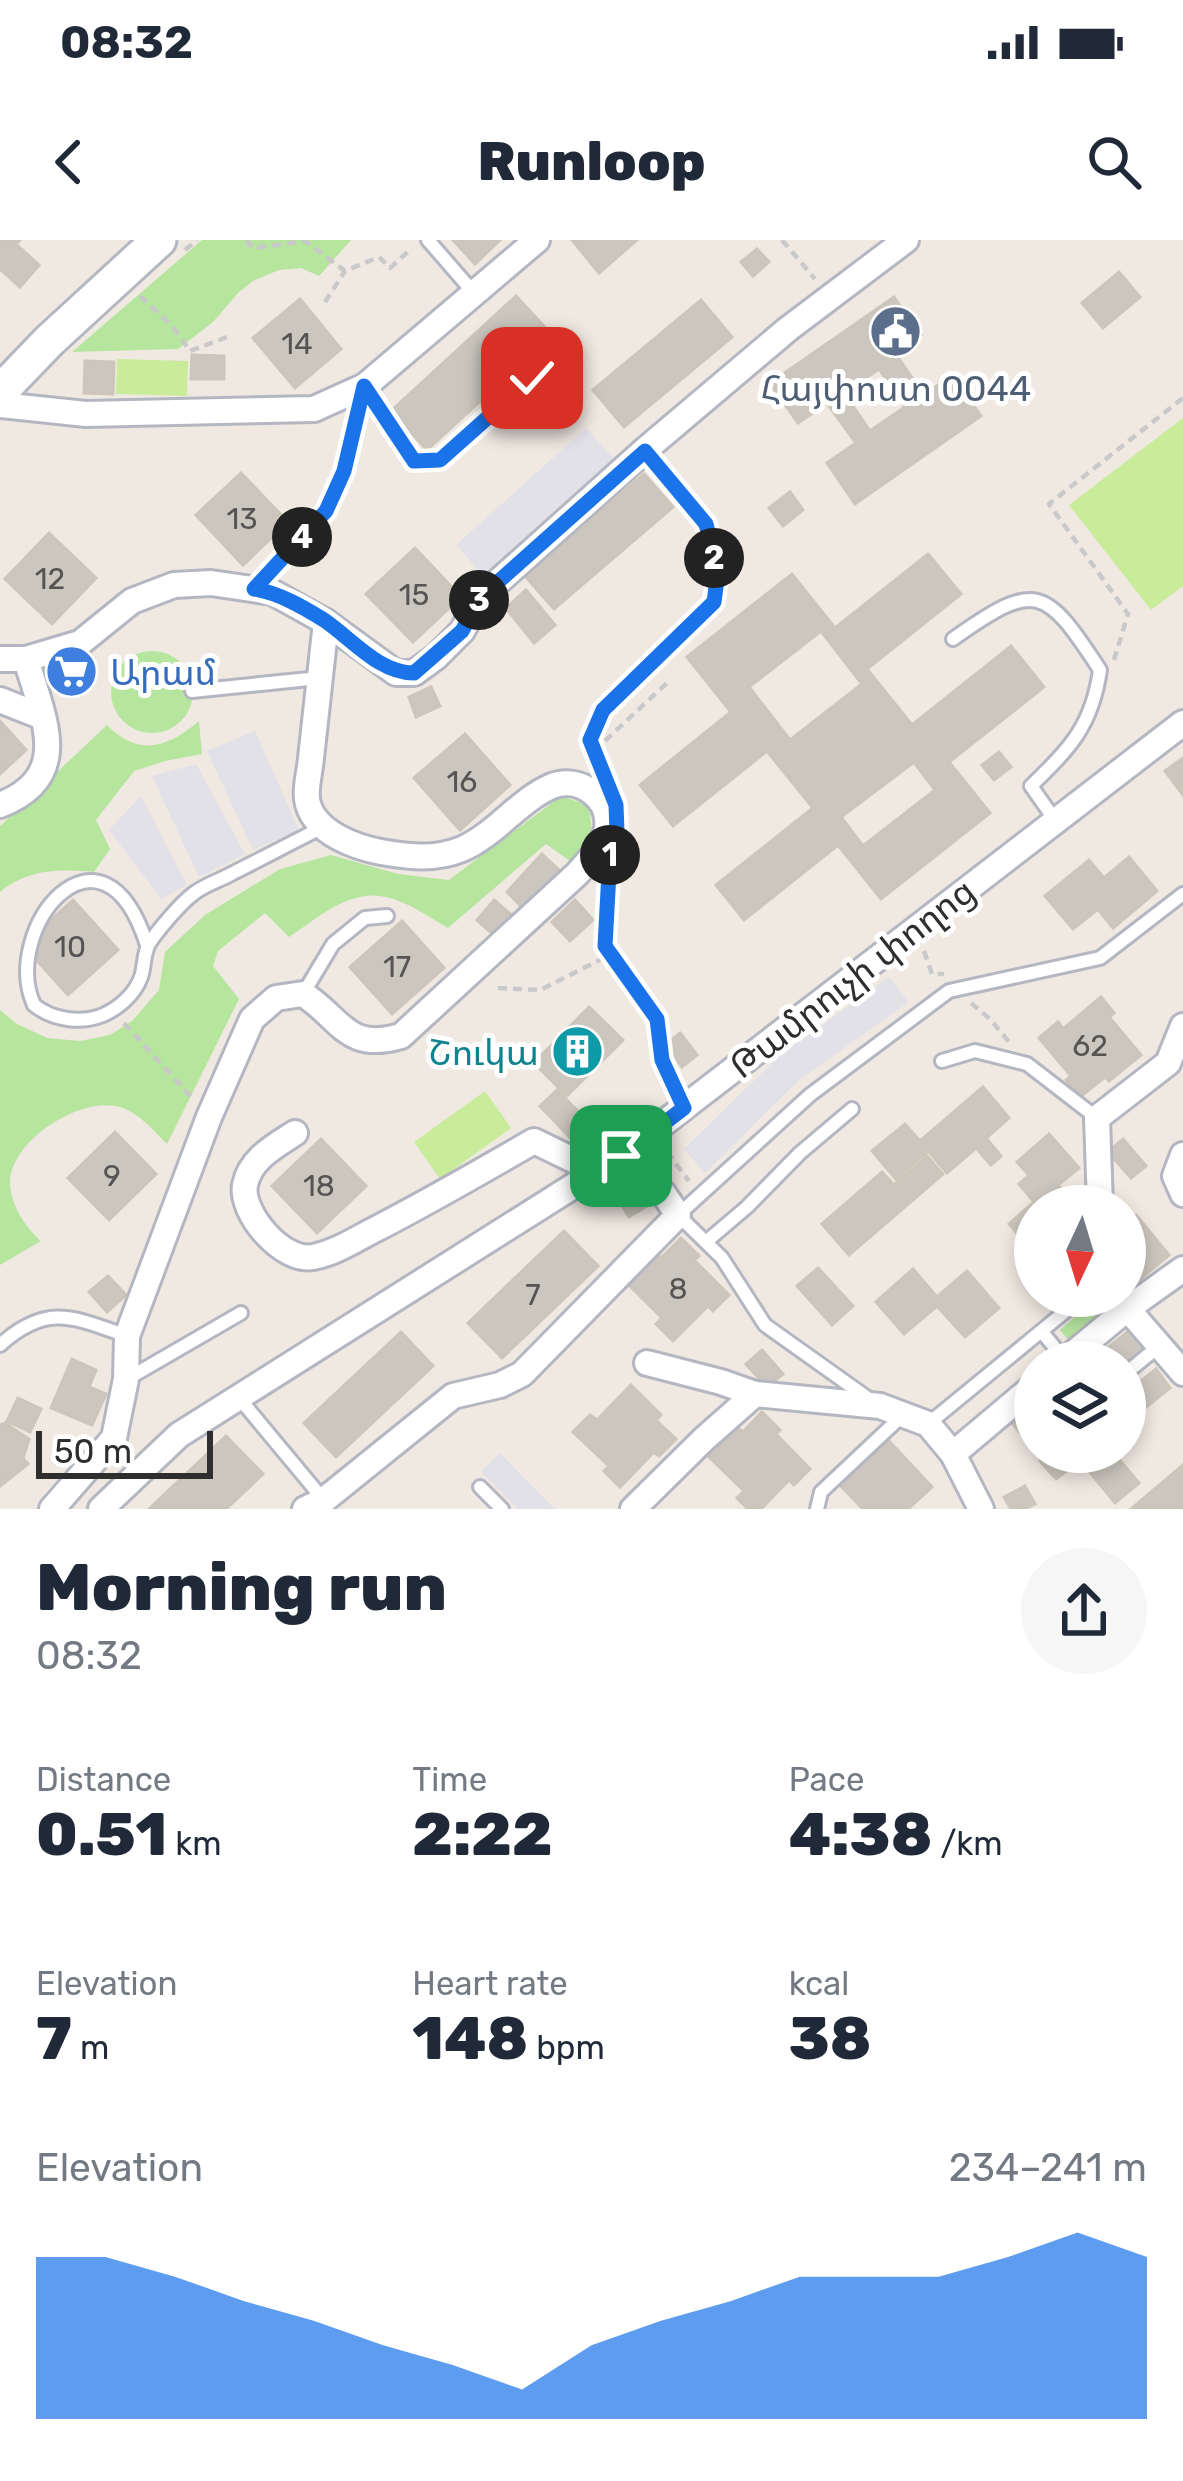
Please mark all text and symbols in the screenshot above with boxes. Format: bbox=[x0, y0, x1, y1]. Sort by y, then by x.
text: 08:32 bbox=[60, 16, 193, 69]
icon: back bbox=[36, 129, 102, 195]
icon: search bbox=[1081, 129, 1147, 195]
text: Runloop bbox=[477, 130, 706, 194]
public building icon: Հայփոստ 0044 bbox=[868, 304, 924, 360]
house number: 14 bbox=[281, 326, 313, 362]
pin bbox=[481, 327, 583, 429]
icon: check bbox=[499, 345, 565, 411]
place label: Հայփոստ 0044 bbox=[761, 367, 1031, 410]
house number: 13 bbox=[227, 501, 257, 537]
pin: 4 bbox=[272, 507, 332, 567]
text: 4 bbox=[291, 517, 313, 556]
pin: 2 bbox=[684, 528, 744, 588]
text: 2 bbox=[703, 538, 725, 577]
house number: 12 bbox=[35, 561, 65, 597]
pin: 3 bbox=[449, 570, 509, 630]
house number: 15 bbox=[399, 577, 429, 613]
text: 3 bbox=[468, 580, 490, 619]
supermarket icon: Արամ bbox=[43, 644, 99, 700]
place label: Արամ bbox=[110, 651, 216, 694]
house number: 16 bbox=[447, 764, 477, 800]
pin: 1 bbox=[580, 825, 640, 885]
text: 1 bbox=[602, 835, 618, 874]
street label: Թամրուչի փողոց bbox=[721, 869, 983, 1087]
house number: 10 bbox=[54, 929, 86, 965]
house number: 17 bbox=[383, 949, 411, 985]
building icon: Շուկա bbox=[550, 1024, 606, 1080]
house number: 62 bbox=[1072, 1028, 1108, 1064]
place label: Շուկա bbox=[428, 1031, 539, 1074]
pin bbox=[570, 1105, 672, 1207]
icon: arrive bbox=[588, 1123, 654, 1189]
house number: 9 bbox=[103, 1158, 121, 1194]
house number: 18 bbox=[303, 1168, 335, 1204]
north arrow bbox=[1014, 1185, 1146, 1317]
map controls bbox=[1014, 1185, 1146, 1473]
house number: 8 bbox=[668, 1271, 688, 1307]
house number: 7 bbox=[525, 1277, 541, 1313]
button: layers bbox=[1014, 1341, 1146, 1473]
scale bar bbox=[36, 1425, 213, 1478]
text: 50 m bbox=[54, 1432, 132, 1471]
text: Morning run bbox=[36, 1548, 447, 1627]
button: share bbox=[1021, 1548, 1147, 1674]
text: 08:32 bbox=[36, 1633, 142, 1679]
text: Distance bbox=[36, 1760, 171, 1799]
text: Time bbox=[412, 1760, 487, 1799]
text: Pace bbox=[789, 1760, 864, 1799]
text: 0.51 bbox=[36, 1799, 167, 1870]
text: 2:22 bbox=[412, 1799, 553, 1870]
text: 4:38 bbox=[789, 1799, 932, 1870]
text: km bbox=[167, 1824, 222, 1863]
text: /km bbox=[932, 1824, 1003, 1863]
text: Elevation bbox=[36, 1964, 177, 2003]
text: Heart rate bbox=[412, 1964, 568, 2003]
text: kcal bbox=[789, 1964, 849, 2003]
text: 7 bbox=[36, 2003, 72, 2074]
text: 148 bbox=[412, 2003, 528, 2074]
text: 38 bbox=[789, 2003, 871, 2074]
text: m bbox=[72, 2028, 109, 2067]
text: bpm bbox=[528, 2028, 605, 2067]
text: Elevation bbox=[36, 2145, 203, 2191]
text: 234–241 m bbox=[949, 2145, 1147, 2191]

